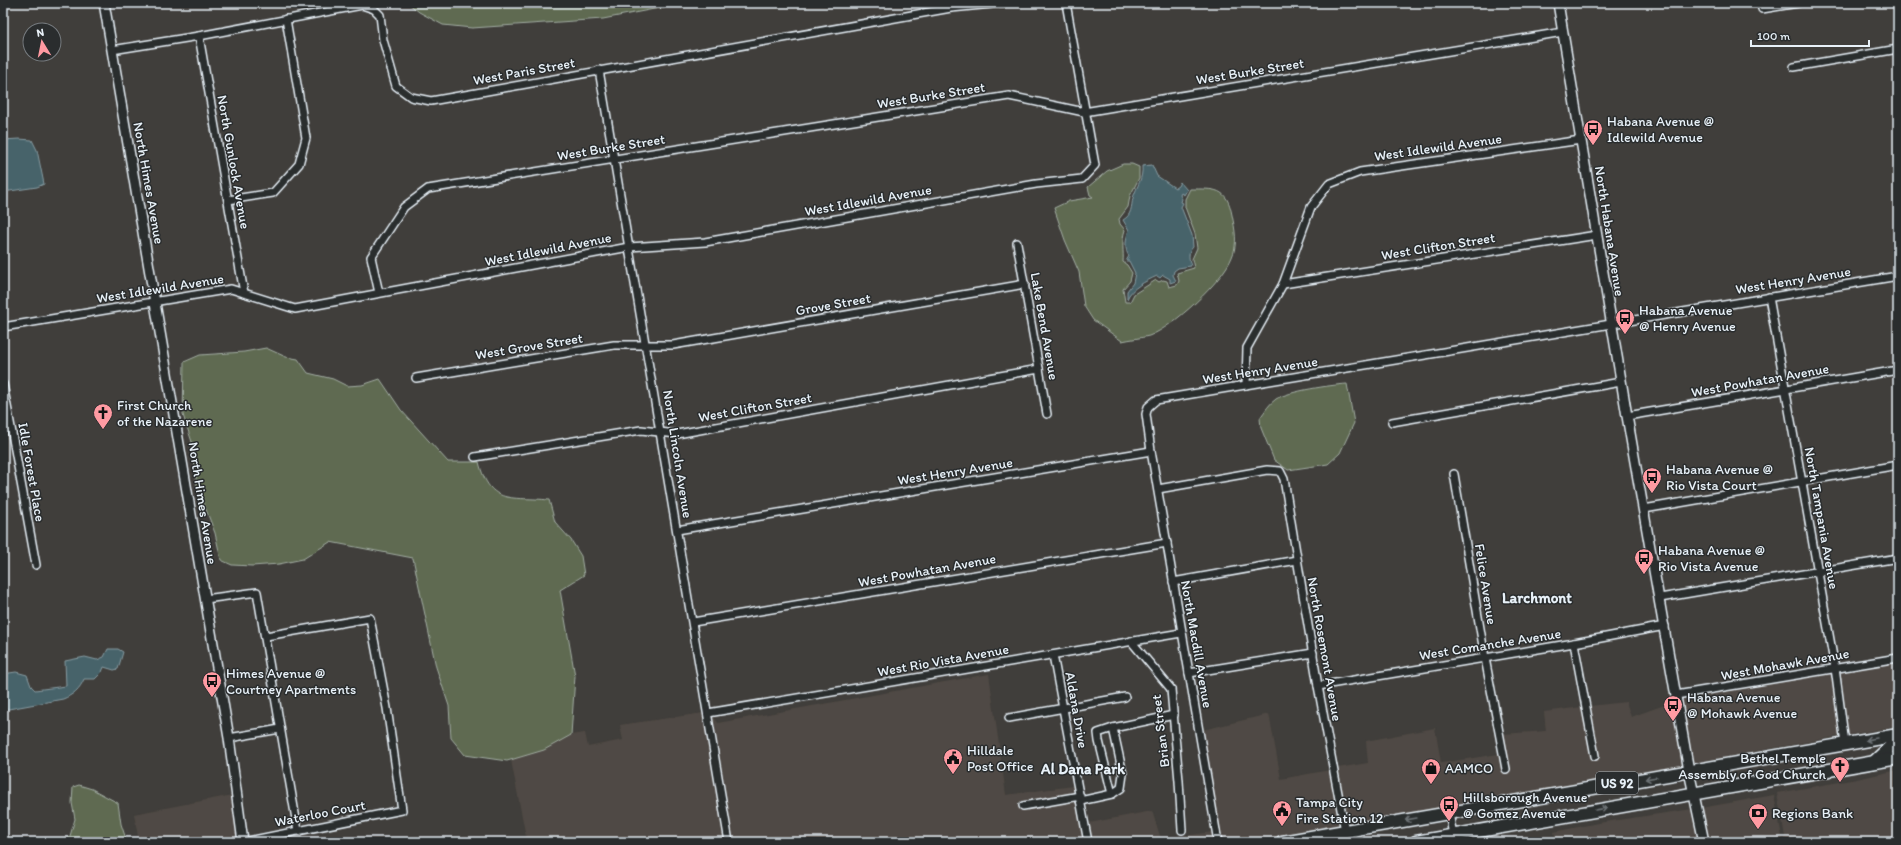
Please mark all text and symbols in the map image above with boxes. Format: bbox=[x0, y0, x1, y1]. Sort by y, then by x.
north arrow bbox=[22, 22, 62, 62]
scale bar bbox=[1751, 22, 1869, 48]
text: N bbox=[36, 26, 45, 40]
text: 100 m bbox=[1757, 29, 1790, 43]
street label: West Paris Street bbox=[472, 54, 576, 89]
street label: West Burke Street bbox=[1195, 55, 1305, 88]
street label: West Burke Street bbox=[876, 79, 986, 112]
street label: North Gunlock Avenue bbox=[213, 94, 254, 231]
place label: Habana Avenue @ Idlewild Avenue bbox=[1607, 113, 1714, 146]
bus stop icon: Habana Avenue @ Idlewild Avenue bbox=[1582, 118, 1604, 146]
street label: North Himes Avenue bbox=[129, 121, 168, 246]
street label: West Idlewild Avenue bbox=[1373, 130, 1503, 165]
street label: West Burke Street bbox=[556, 131, 666, 164]
street label: North Habana Avenue bbox=[1591, 165, 1628, 298]
street label: West Idlewild Avenue bbox=[803, 181, 933, 220]
street label: West Idlewild Avenue bbox=[483, 229, 613, 270]
street label: West Clifton Street bbox=[1380, 229, 1496, 264]
street label: West Henry Avenue bbox=[1734, 263, 1852, 298]
street label: West Idlewild Avenue bbox=[95, 270, 225, 307]
street label: Lake Bend Avenue bbox=[1027, 271, 1062, 381]
street label: Grove Street bbox=[794, 290, 872, 319]
place label: Habana Avenue @ Henry Avenue bbox=[1639, 302, 1736, 335]
bus stop icon: Habana Avenue @ Henry Avenue bbox=[1614, 307, 1636, 335]
street label: West Grove Street bbox=[474, 330, 584, 363]
street label: West Henry Avenue bbox=[1201, 353, 1319, 388]
street label: West Powhatan Avenue bbox=[1690, 360, 1831, 401]
street label: North Lincoln Avenue bbox=[659, 389, 696, 520]
street label: West Clifton Street bbox=[697, 389, 813, 426]
place label: First Church of the Nazarene bbox=[117, 397, 212, 430]
church icon: First Church of the Nazarene bbox=[92, 402, 114, 430]
street label: Idle Forest Place bbox=[14, 421, 49, 523]
street label: North Himes Avenue bbox=[184, 441, 221, 566]
street label: North Tampania Avenue bbox=[1801, 446, 1842, 591]
street label: West Henry Avenue bbox=[896, 454, 1014, 489]
place label: Habana Avenue @ Rio Vista Court bbox=[1666, 461, 1773, 494]
bus stop icon: Habana Avenue @ Rio Vista Court bbox=[1641, 466, 1663, 494]
street label: Felice Avenue bbox=[1471, 542, 1500, 626]
place label: Habana Avenue @ Rio Vista Avenue bbox=[1658, 542, 1765, 575]
bus stop icon: Habana Avenue @ Rio Vista Avenue bbox=[1633, 547, 1655, 575]
street label: West Powhatan Avenue bbox=[857, 550, 998, 591]
street label: North Rosemont Avenue bbox=[1303, 576, 1346, 723]
street label: North Macdill Avenue bbox=[1177, 579, 1216, 709]
district label: Larchmont bbox=[1502, 589, 1572, 607]
street label: West Comanche Avenue bbox=[1418, 625, 1563, 664]
street label: West Rio Vista Avenue bbox=[876, 641, 1010, 680]
street label: West Mohawk Avenue bbox=[1720, 645, 1851, 684]
place label: Himes Avenue @ Courtney Apartments bbox=[226, 665, 356, 698]
bus stop icon: Himes Avenue @ Courtney Apartments bbox=[201, 670, 223, 698]
street label: Aldana Drive bbox=[1061, 671, 1092, 750]
place label: Habana Avenue @ Mohawk Avenue bbox=[1687, 689, 1797, 722]
street label: Brian Street bbox=[1148, 694, 1173, 768]
bus stop icon: Habana Avenue @ Mohawk Avenue bbox=[1662, 694, 1684, 722]
one-way arrow bbox=[1865, 736, 1878, 744]
place label: Hilldale Post Office bbox=[967, 742, 1034, 775]
public building icon: Hilldale Post Office bbox=[942, 747, 964, 775]
place label: Bethel Temple Assembly of God Church bbox=[1679, 750, 1827, 783]
church icon: Bethel Temple Assembly of God Church bbox=[1829, 755, 1851, 783]
shop icon: AAMCO bbox=[1420, 757, 1442, 785]
district label: Al Dana Park bbox=[1040, 760, 1125, 778]
place label: AAMCO bbox=[1445, 760, 1493, 777]
road number: US 92 bbox=[1596, 772, 1638, 794]
one-way arrow bbox=[1645, 774, 1658, 782]
place label: Hillsborough Avenue @ Gomez Avenue bbox=[1463, 789, 1588, 822]
place label: Tampa City Fire Station 12 bbox=[1296, 794, 1384, 827]
bus stop icon: Hillsborough Avenue @ Gomez Avenue bbox=[1438, 794, 1460, 822]
street label: Waterloo Court bbox=[273, 796, 367, 831]
public building icon: Tampa City Fire Station 12 bbox=[1271, 799, 1293, 827]
bank icon: Regions Bank bbox=[1747, 802, 1769, 830]
one-way arrow bbox=[1594, 805, 1607, 813]
place label: Regions Bank bbox=[1772, 805, 1853, 822]
one-way arrow bbox=[1405, 816, 1418, 824]

